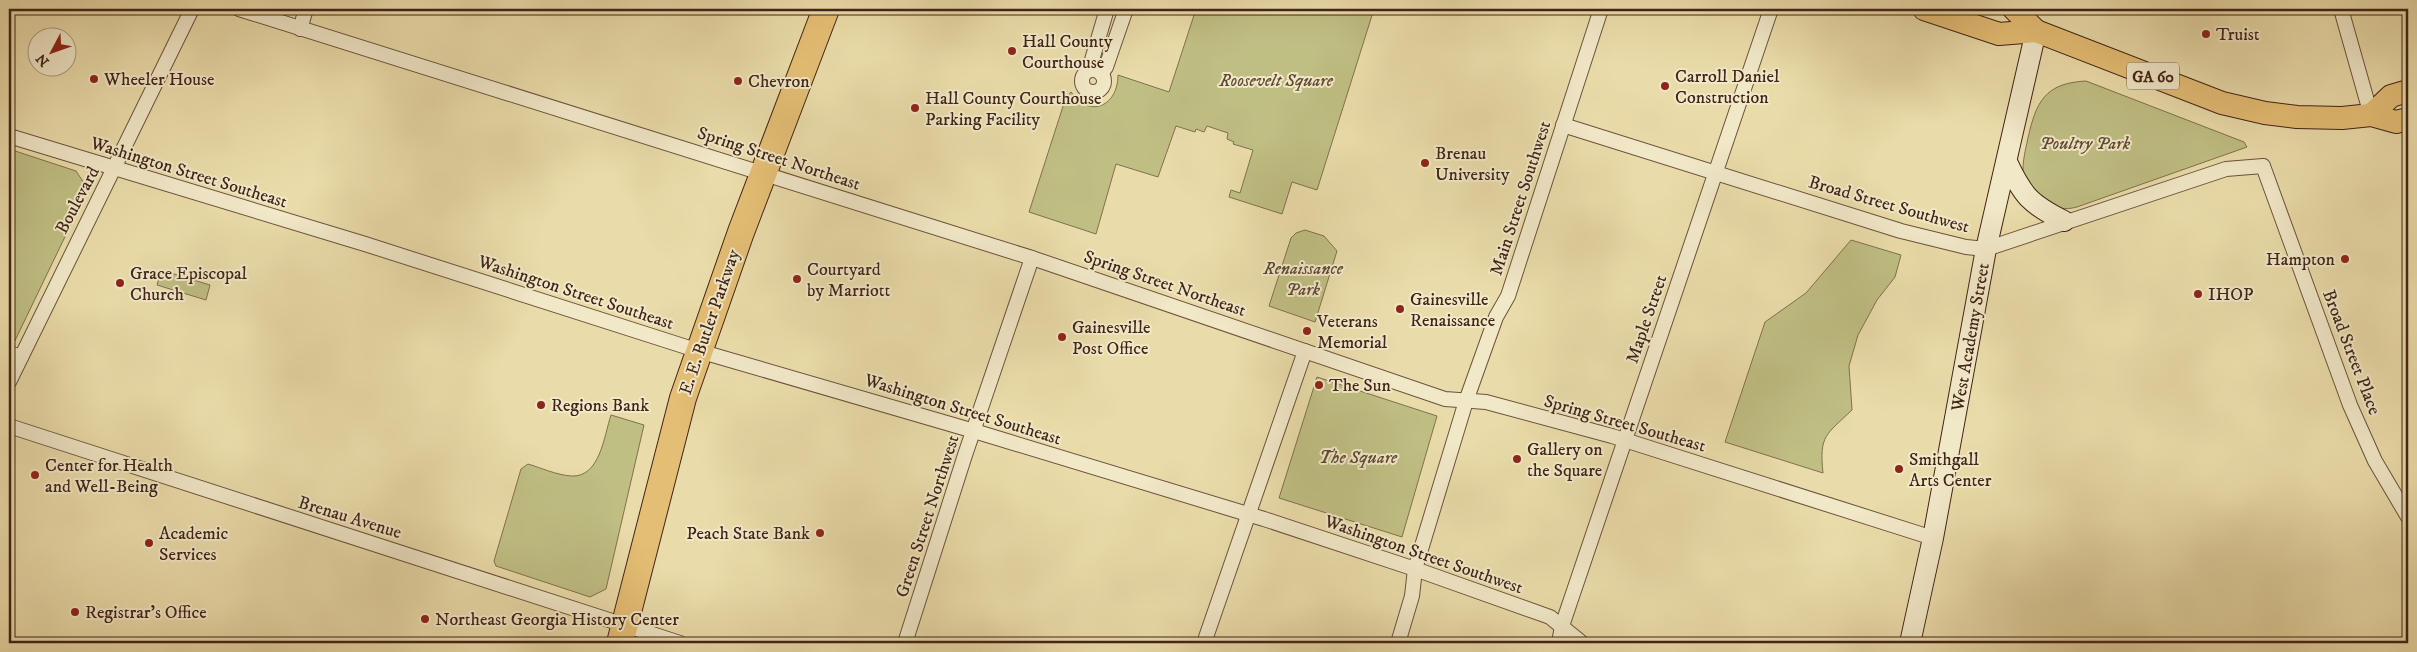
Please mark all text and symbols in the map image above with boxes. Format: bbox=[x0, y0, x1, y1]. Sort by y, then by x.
place label: Truist bbox=[2216, 24, 2260, 46]
north arrow bbox=[28, 28, 78, 78]
marker: Truist bbox=[2200, 28, 2212, 40]
place label: Hall County Courthouse bbox=[1022, 31, 1113, 74]
marker: Hall County Courthouse bbox=[1006, 45, 1018, 57]
text: N bbox=[32, 49, 54, 70]
road number: GA 60 bbox=[2127, 62, 2179, 90]
place label: Carroll Daniel Construction bbox=[1675, 66, 1780, 109]
place label: Wheeler House bbox=[103, 69, 214, 91]
park label: Roosevelt Square bbox=[1218, 70, 1334, 92]
place label: Chevron bbox=[748, 71, 810, 93]
marker: Wheeler House bbox=[88, 73, 100, 85]
marker: Chevron bbox=[732, 75, 744, 87]
marker: Carroll Daniel Construction bbox=[1659, 80, 1671, 92]
place label: Hall County Courthouse Parking Facility bbox=[925, 88, 1102, 131]
marker: Hall County Courthouse Parking Facility bbox=[909, 102, 921, 114]
street label: Main Street Southwest bbox=[1486, 118, 1556, 278]
street label: Spring Street Northeast bbox=[694, 122, 863, 196]
street label: Washington Street Southeast bbox=[87, 132, 290, 213]
park label: Poultry Park bbox=[2040, 133, 2131, 155]
place label: Brenau University bbox=[1435, 143, 1510, 186]
marker: Brenau University bbox=[1419, 157, 1431, 169]
street label: Boulevard bbox=[51, 163, 105, 238]
street label: Broad Street Southwest bbox=[1806, 171, 1972, 239]
street label: E. E. Butler Parkway bbox=[675, 246, 745, 398]
street label: Spring Street Northeast bbox=[1081, 246, 1249, 322]
place label: Hampton bbox=[2266, 249, 2336, 271]
street label: Washington Street Southeast bbox=[474, 251, 677, 335]
marker: Hampton bbox=[2339, 253, 2351, 265]
park label: Renaissance Park bbox=[1262, 258, 1344, 301]
place label: Courtyard by Marriott bbox=[807, 259, 890, 302]
street label: West Academy Street bbox=[1947, 261, 1995, 414]
place label: Grace Episcopal Church bbox=[130, 263, 248, 306]
street label: Maple Street bbox=[1622, 272, 1672, 367]
marker: Courtyard by Marriott bbox=[791, 273, 803, 285]
marker: Grace Episcopal Church bbox=[114, 277, 126, 289]
place label: IHOP bbox=[2208, 284, 2253, 306]
street label: Broad Street Place bbox=[2317, 287, 2385, 418]
marker: IHOP bbox=[2192, 288, 2204, 300]
place label: Gainesville Renaissance bbox=[1410, 289, 1495, 332]
marker: Gainesville Renaissance bbox=[1394, 303, 1406, 315]
place label: Veterans Memorial bbox=[1316, 311, 1388, 354]
place label: Gainesville Post Office bbox=[1072, 317, 1150, 360]
marker: Veterans Memorial bbox=[1301, 325, 1313, 337]
marker: Gainesville Post Office bbox=[1056, 331, 1068, 343]
street label: Washington Street Southeast bbox=[861, 369, 1064, 450]
place label: The Sun bbox=[1329, 375, 1391, 397]
marker: The Sun bbox=[1313, 379, 1325, 391]
street label: Spring Street Southeast bbox=[1541, 390, 1708, 458]
place label: Regions Bank bbox=[551, 395, 649, 417]
marker: Regions Bank bbox=[535, 399, 547, 411]
street label: Green Street Northwest bbox=[891, 432, 965, 600]
place label: Gallery on the Square bbox=[1527, 439, 1603, 482]
park label: The Square bbox=[1319, 447, 1398, 469]
place label: Smithgall Arts Center bbox=[1909, 449, 1992, 492]
marker: Gallery on the Square bbox=[1511, 453, 1523, 465]
place label: Center for Health and Well-Being bbox=[45, 455, 173, 498]
marker: Smithgall Arts Center bbox=[1893, 463, 1905, 475]
marker: Center for Health and Well-Being bbox=[29, 469, 41, 481]
street label: Brenau Avenue bbox=[295, 492, 404, 544]
street label: Washington Street Southwest bbox=[1321, 510, 1526, 599]
place label: Academic Services bbox=[159, 523, 228, 566]
place label: Peach State Bank bbox=[686, 523, 810, 545]
marker: Peach State Bank bbox=[814, 527, 826, 539]
marker: Academic Services bbox=[143, 537, 155, 549]
place label: Registrar's Office bbox=[85, 602, 207, 624]
marker: Registrar's Office bbox=[69, 606, 81, 618]
place label: Northeast Georgia History Center bbox=[435, 609, 679, 631]
marker: Northeast Georgia History Center bbox=[419, 613, 431, 625]

